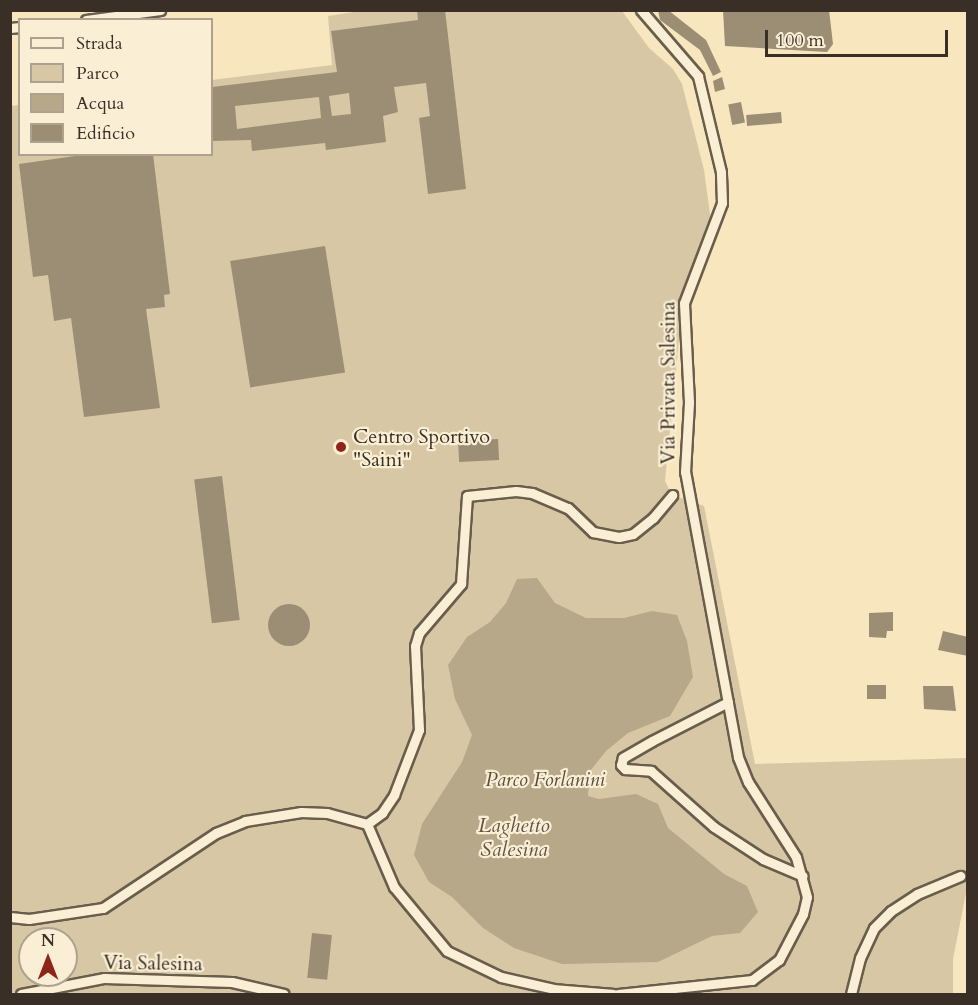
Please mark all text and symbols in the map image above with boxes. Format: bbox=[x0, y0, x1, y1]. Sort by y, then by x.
legend bbox=[18, 18, 213, 156]
scale bar bbox=[768, 18, 951, 56]
text: 100 m bbox=[776, 28, 824, 53]
text: Strada bbox=[76, 31, 122, 56]
text: Parco bbox=[76, 61, 119, 86]
text: Acqua bbox=[76, 91, 124, 116]
text: Edificio bbox=[76, 121, 135, 146]
street label: Via Privata Salesina bbox=[656, 301, 680, 465]
place label: Centro Sportivo "Saini" bbox=[353, 424, 490, 471]
marker: Centro Sportivo "Saini" bbox=[334, 440, 348, 454]
park label: Parco Forlanini bbox=[485, 767, 605, 791]
water label: Laghetto Salesina bbox=[478, 813, 550, 863]
north arrow bbox=[18, 927, 78, 987]
text: N bbox=[41, 930, 55, 952]
street label: Via Salesina bbox=[103, 950, 203, 976]

